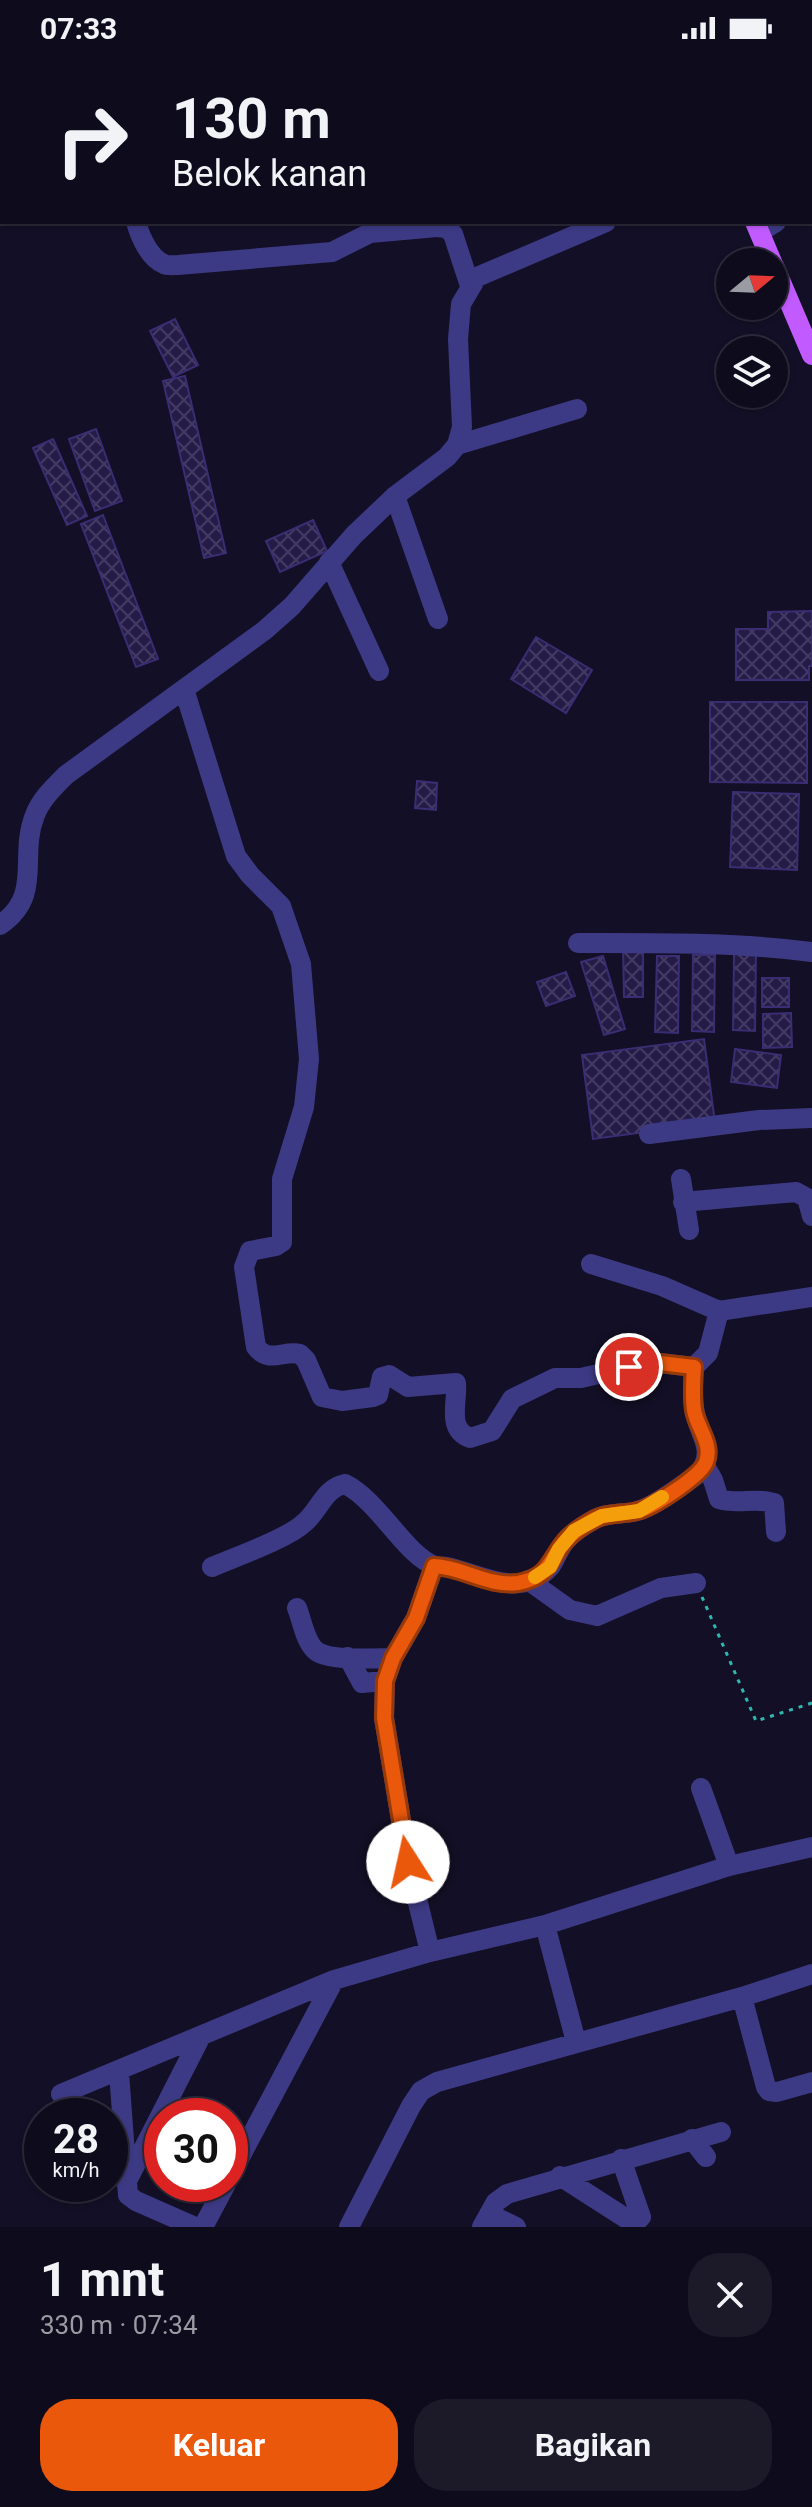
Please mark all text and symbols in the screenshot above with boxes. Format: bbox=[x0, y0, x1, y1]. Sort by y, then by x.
text: 07:33 bbox=[40, 11, 117, 46]
text: 130 m bbox=[172, 86, 331, 152]
icon: right bbox=[40, 88, 144, 192]
text: Belok kanan bbox=[172, 153, 367, 195]
north arrow bbox=[716, 248, 788, 320]
map controls bbox=[716, 248, 788, 408]
button: layers bbox=[716, 336, 788, 408]
pin bbox=[595, 1333, 663, 1401]
icon: arrive bbox=[607, 1345, 651, 1389]
position arrow bbox=[366, 1820, 450, 1904]
speed limit sign: 30 bbox=[144, 2098, 248, 2202]
text: 28 bbox=[53, 2116, 99, 2163]
text: km/h bbox=[53, 2158, 99, 2182]
text: 1 mnt bbox=[40, 2251, 164, 2308]
button: close bbox=[688, 2253, 772, 2337]
text: 330 m · 07:34 bbox=[40, 2310, 198, 2340]
button: Keluar bbox=[40, 2399, 398, 2491]
button: Bagikan bbox=[414, 2399, 772, 2491]

